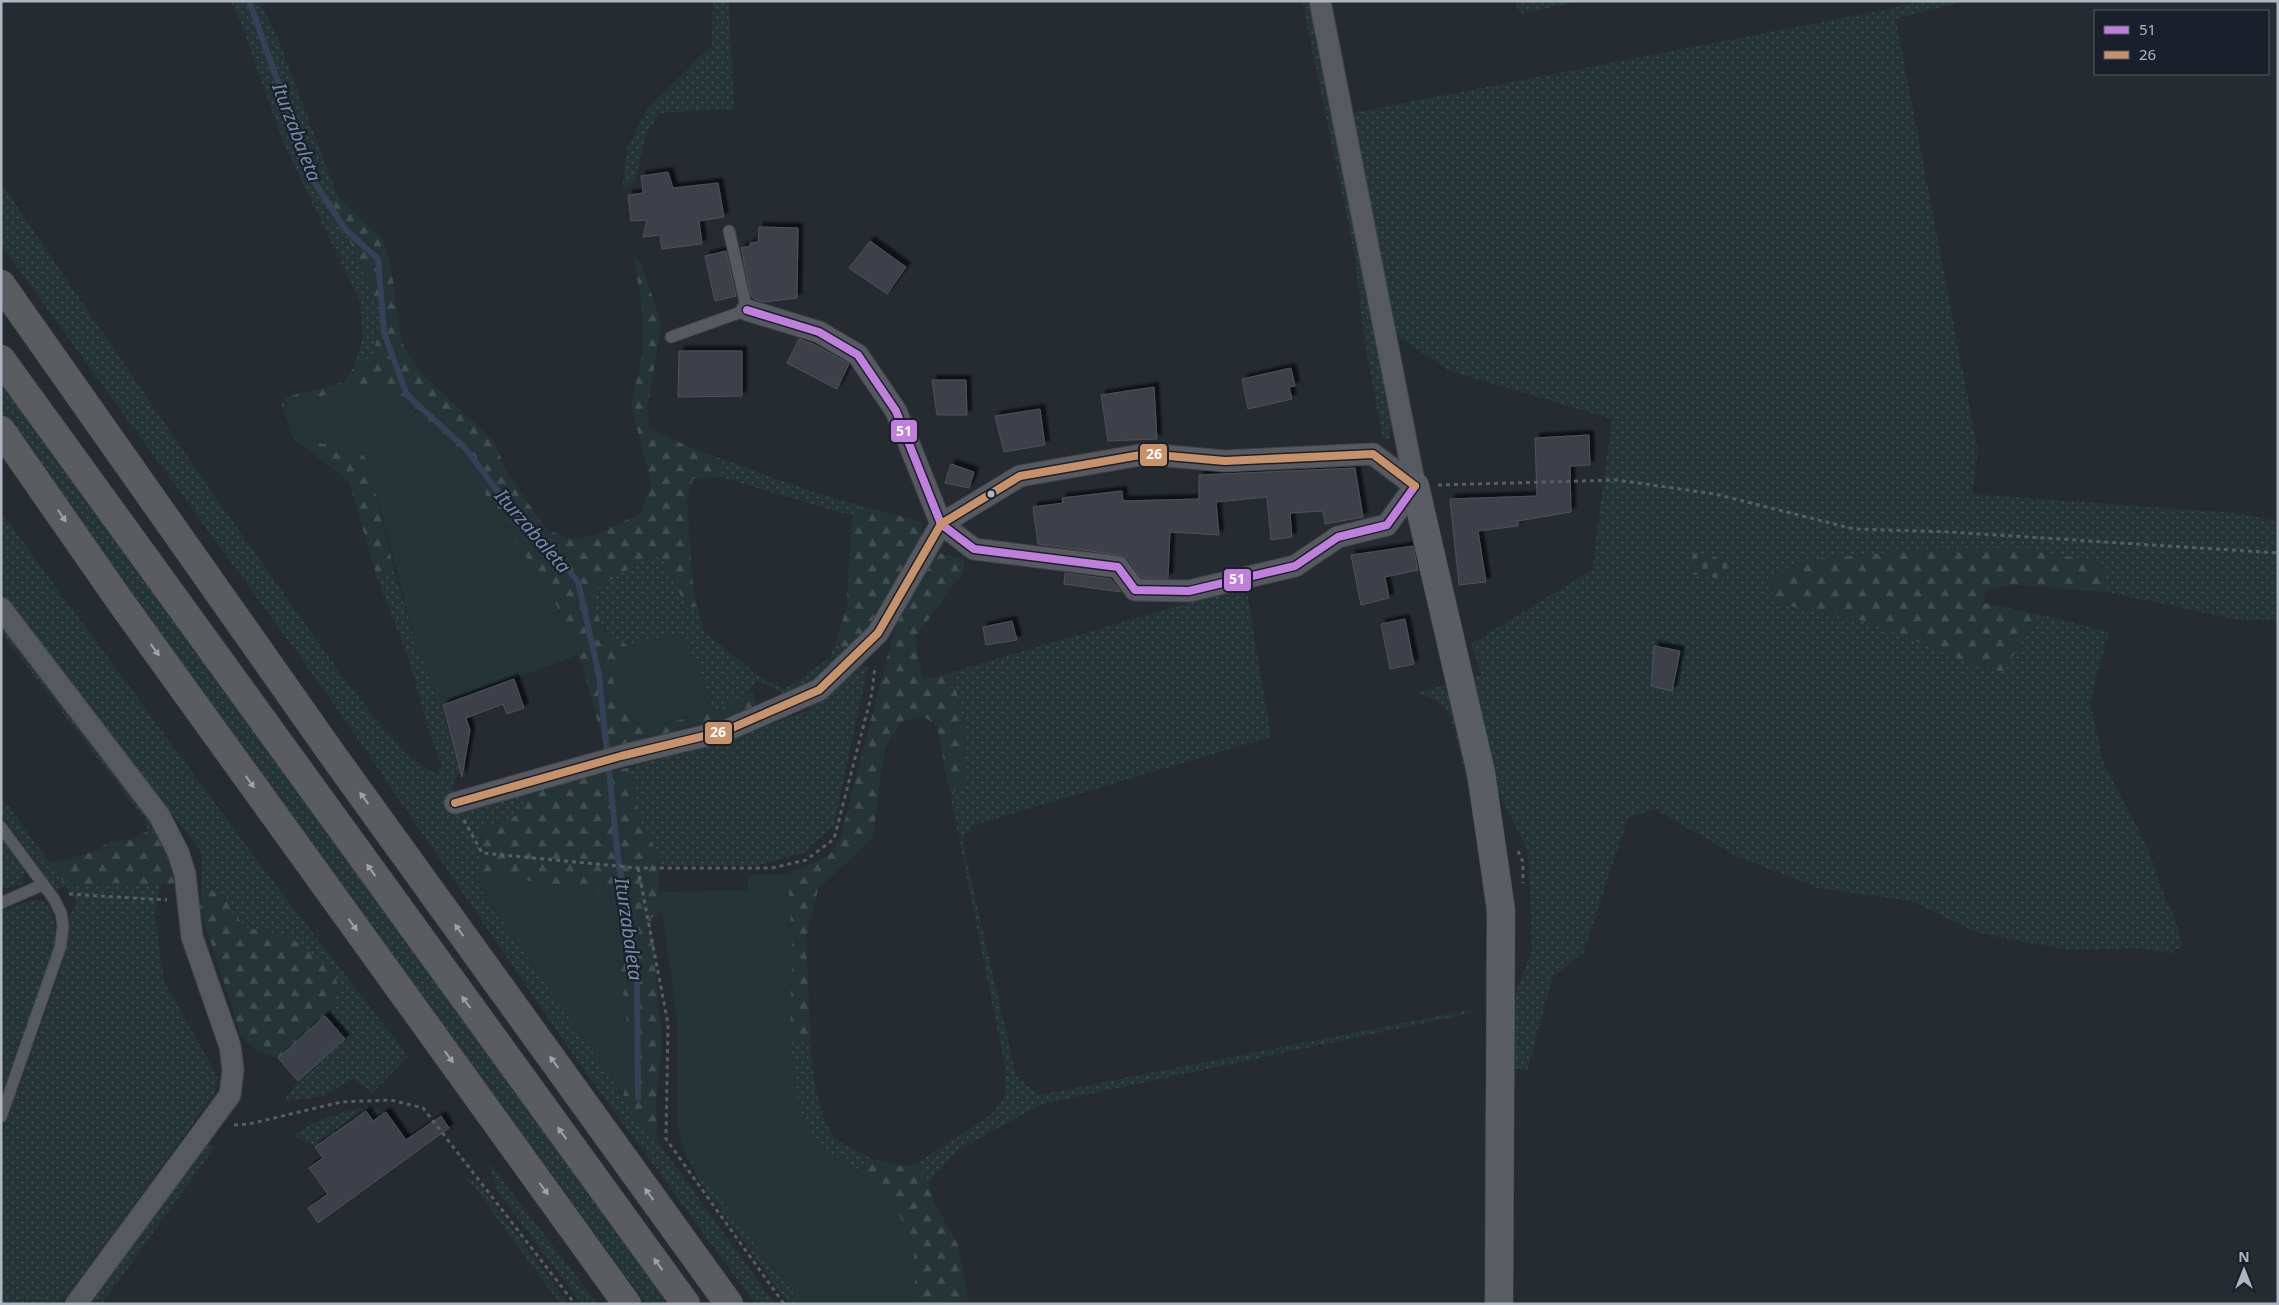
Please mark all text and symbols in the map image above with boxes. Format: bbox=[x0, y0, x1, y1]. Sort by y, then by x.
legend bbox=[2094, 10, 2269, 75]
text: 51 bbox=[2139, 19, 2156, 39]
text: 26 bbox=[2139, 44, 2156, 64]
water label: Iturzabaleta bbox=[266, 78, 328, 185]
line badge: 51 bbox=[890, 419, 918, 443]
text: 51 bbox=[896, 421, 912, 440]
line badge: 26 bbox=[1139, 443, 1168, 467]
text: 26 bbox=[1146, 444, 1162, 463]
water label: Iturzabaleta bbox=[489, 483, 577, 579]
unlabelled marker bbox=[986, 489, 996, 499]
one-way arrow bbox=[57, 510, 67, 523]
line badge: 51 bbox=[1223, 568, 1252, 592]
text: 51 bbox=[1229, 569, 1245, 588]
one-way arrow bbox=[150, 643, 160, 657]
line badge: 26 bbox=[704, 721, 733, 745]
text: 26 bbox=[710, 722, 726, 741]
one-way arrow bbox=[245, 775, 255, 789]
one-way arrow bbox=[359, 791, 369, 805]
one-way arrow bbox=[366, 863, 376, 877]
water label: Iturzabaleta bbox=[609, 875, 649, 982]
one-way arrow bbox=[348, 918, 359, 931]
one-way arrow bbox=[454, 923, 464, 937]
one-way arrow bbox=[462, 995, 472, 1008]
one-way arrow bbox=[443, 1050, 454, 1063]
one-way arrow bbox=[549, 1055, 559, 1069]
one-way arrow bbox=[557, 1126, 567, 1140]
one-way arrow bbox=[539, 1182, 549, 1196]
one-way arrow bbox=[644, 1187, 654, 1201]
north arrow bbox=[2219, 1245, 2269, 1295]
text: N bbox=[2238, 1247, 2250, 1266]
one-way arrow bbox=[652, 1258, 663, 1271]

